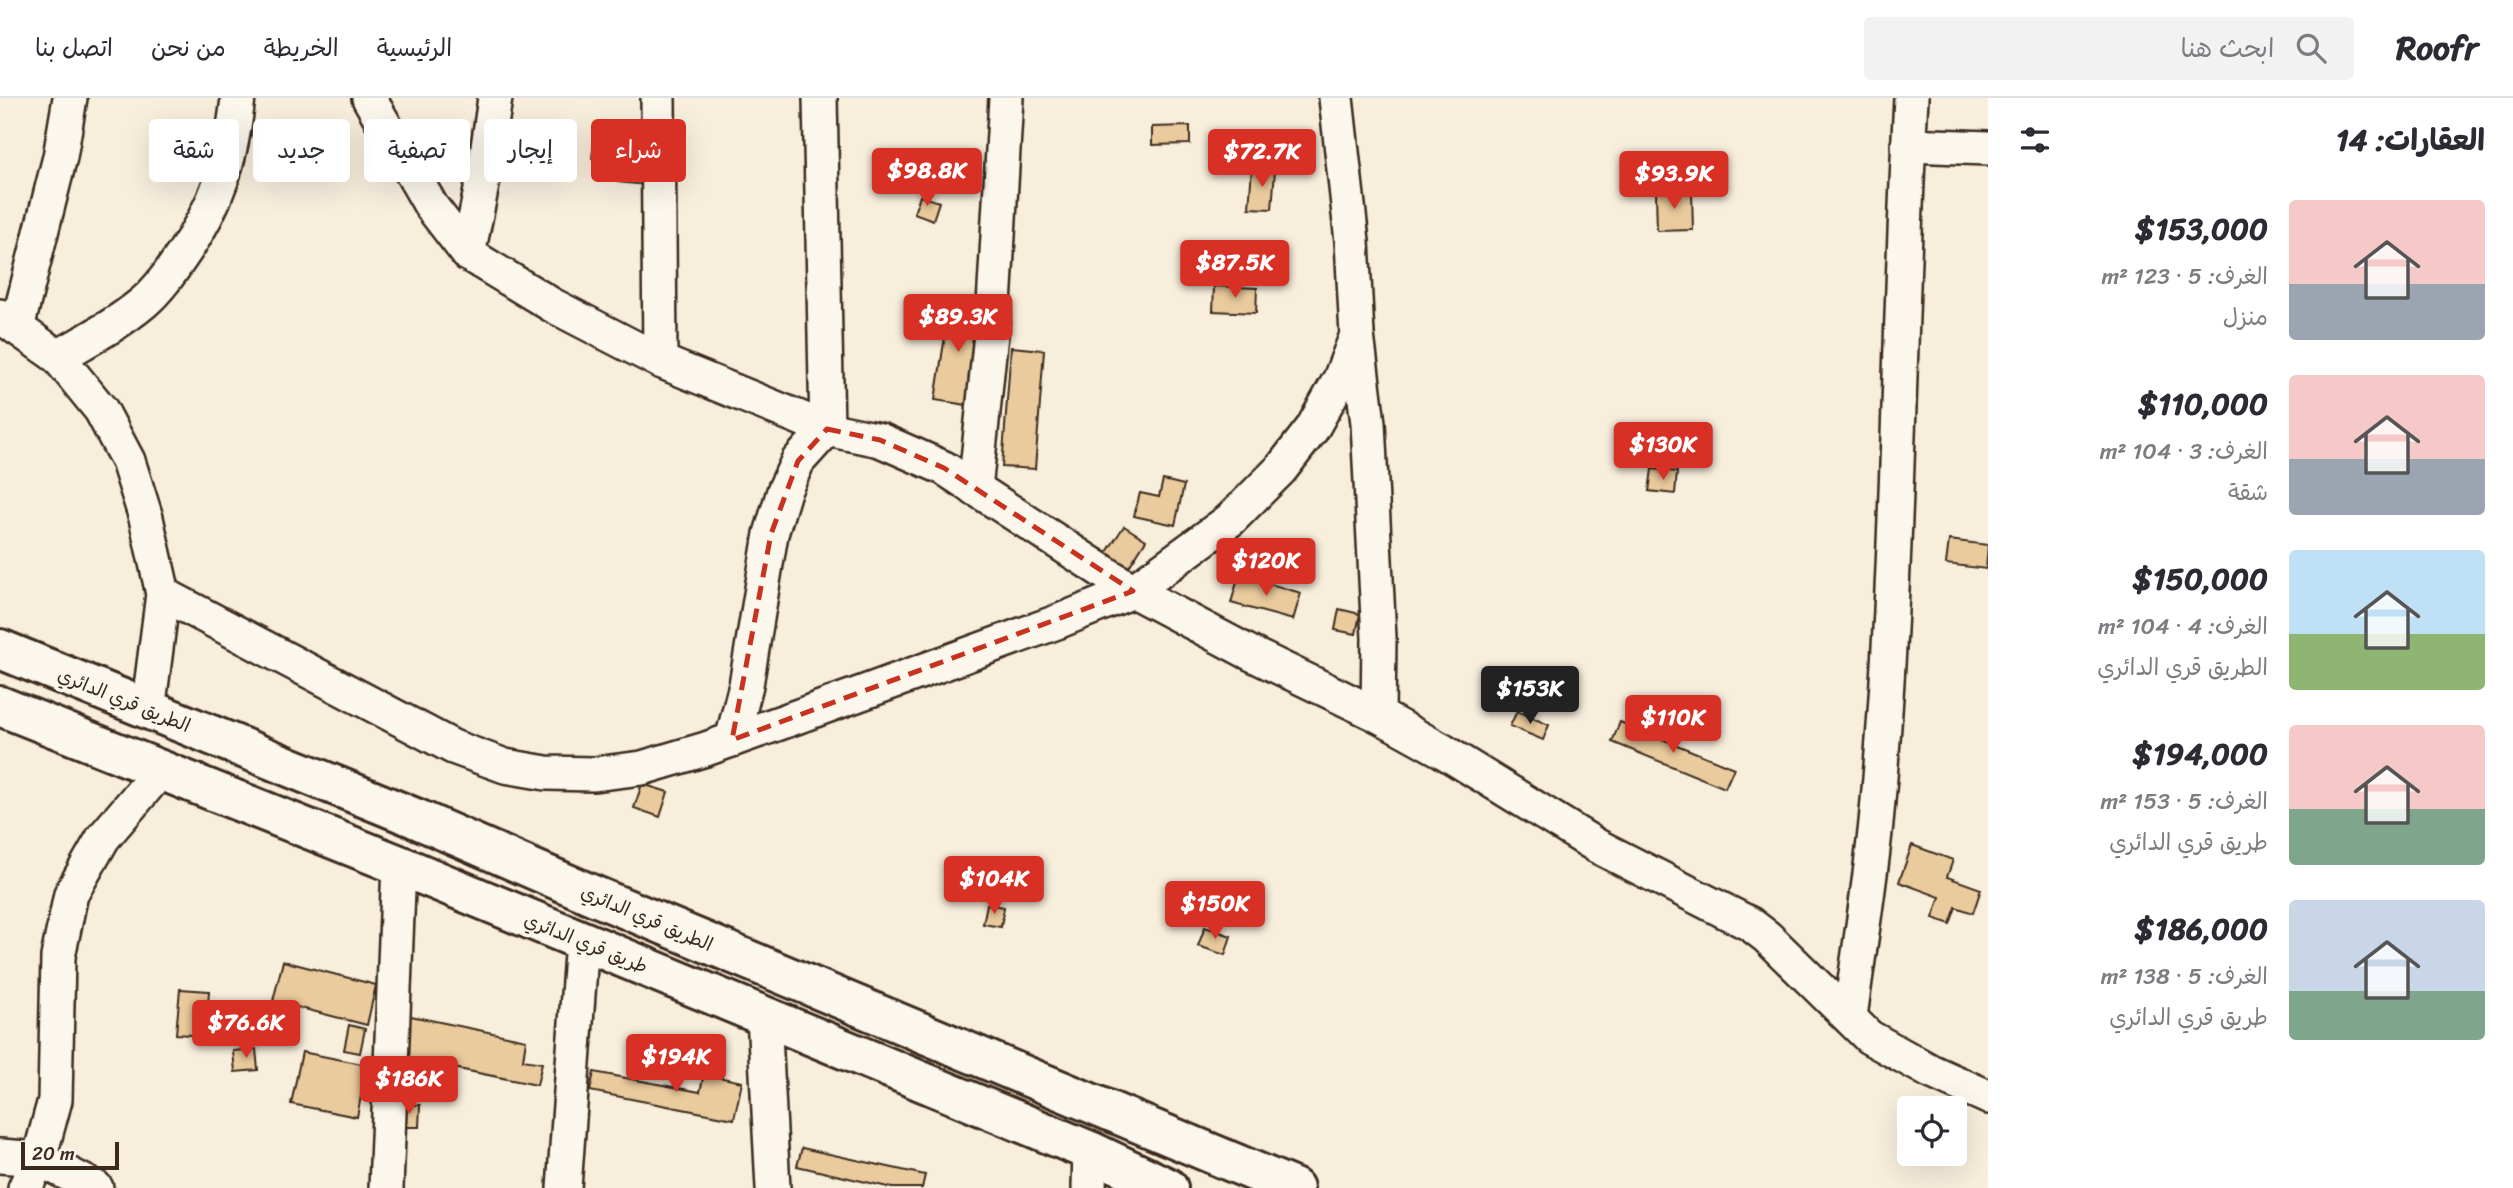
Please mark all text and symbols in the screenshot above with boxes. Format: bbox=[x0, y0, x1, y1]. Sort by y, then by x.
search box bbox=[1864, 17, 2354, 80]
text: Roofr bbox=[2396, 19, 2478, 77]
text: ابحث هنا bbox=[2181, 25, 2274, 71]
text: اتصل بنا bbox=[35, 27, 113, 69]
text: من نحن bbox=[151, 27, 226, 69]
text: الخريطة bbox=[264, 27, 339, 69]
text: الرئيسية bbox=[377, 27, 452, 69]
icon: search bbox=[2292, 29, 2330, 67]
text: العقارات: 14 bbox=[2336, 113, 2485, 167]
chip: شقة bbox=[149, 119, 239, 182]
chip: جديد bbox=[253, 119, 350, 182]
chip: تصفية bbox=[364, 119, 470, 182]
chip: إيجار bbox=[484, 119, 577, 182]
chip: شراء bbox=[591, 119, 686, 182]
icon: filters bbox=[2016, 121, 2054, 159]
pin: $72.7K bbox=[1205, 130, 1319, 189]
text: $72.7K bbox=[1224, 131, 1300, 172]
pin: $98.8K bbox=[870, 148, 984, 208]
text: $98.8K bbox=[888, 150, 966, 191]
pin: $93.9K bbox=[1617, 152, 1731, 211]
text: $93.9K bbox=[1635, 153, 1713, 194]
text: $153,000 bbox=[2135, 202, 2268, 256]
icon: home bbox=[2345, 228, 2429, 312]
pin: $87.5K bbox=[1178, 240, 1292, 300]
text: $87.5K bbox=[1196, 242, 1274, 283]
text: الغرف: 5 · 123 m² bbox=[2101, 256, 2268, 297]
pin: $89.3K bbox=[901, 294, 1015, 354]
text: $89.3K bbox=[919, 296, 997, 337]
text: منزل bbox=[2223, 297, 2268, 338]
text: $110,000 bbox=[2138, 377, 2268, 431]
icon: home bbox=[2345, 403, 2429, 487]
pin: $130K bbox=[1614, 422, 1712, 482]
text: $130K bbox=[1630, 424, 1696, 465]
text: الغرف: 3 · 104 m² bbox=[2100, 431, 2268, 472]
text: شقة bbox=[2228, 472, 2268, 513]
pin: $120K bbox=[1217, 538, 1315, 598]
text: $120K bbox=[1232, 540, 1300, 581]
text: $150,000 bbox=[2133, 552, 2268, 606]
icon: home bbox=[2345, 578, 2429, 662]
text: الغرف: 4 · 104 m² bbox=[2098, 606, 2268, 647]
text: الطريق قري الدائري bbox=[2097, 647, 2268, 688]
street label: الطريق قري الدائري bbox=[52, 658, 196, 742]
pin: $153K bbox=[1481, 666, 1579, 726]
text: $153K bbox=[1497, 668, 1563, 709]
pin: $110K bbox=[1624, 696, 1722, 755]
text: $110K bbox=[1641, 697, 1705, 738]
text: $194,000 bbox=[2133, 727, 2268, 781]
icon: home bbox=[2345, 753, 2429, 837]
text: الغرف: 5 · 153 m² bbox=[2101, 781, 2268, 822]
text: طريق قري الدائري bbox=[2109, 822, 2268, 863]
pin: $104K bbox=[945, 856, 1043, 916]
text: $104K bbox=[960, 858, 1028, 899]
street label: الطريق قري الدائري bbox=[578, 880, 716, 956]
pin: $150K bbox=[1166, 882, 1264, 941]
text: $150K bbox=[1181, 883, 1249, 924]
text: $186,000 bbox=[2135, 902, 2268, 956]
street label: طريق قري الدائري bbox=[521, 908, 651, 978]
icon: home bbox=[2345, 928, 2429, 1012]
text: الغرف: 5 · 138 m² bbox=[2101, 956, 2268, 997]
text: طريق قري الدائري bbox=[2109, 997, 2268, 1038]
pin: $76.6K bbox=[189, 1000, 303, 1060]
text: $76.6K bbox=[208, 1002, 284, 1043]
pin: $194K bbox=[627, 1034, 725, 1094]
text: $194K bbox=[642, 1036, 710, 1077]
pin: $186K bbox=[360, 1056, 458, 1116]
text: $186K bbox=[376, 1058, 442, 1099]
map controls bbox=[1897, 1096, 1967, 1166]
button: locate bbox=[1897, 1096, 1967, 1166]
text: 20 m bbox=[32, 1137, 75, 1170]
scale bar bbox=[21, 1139, 119, 1171]

